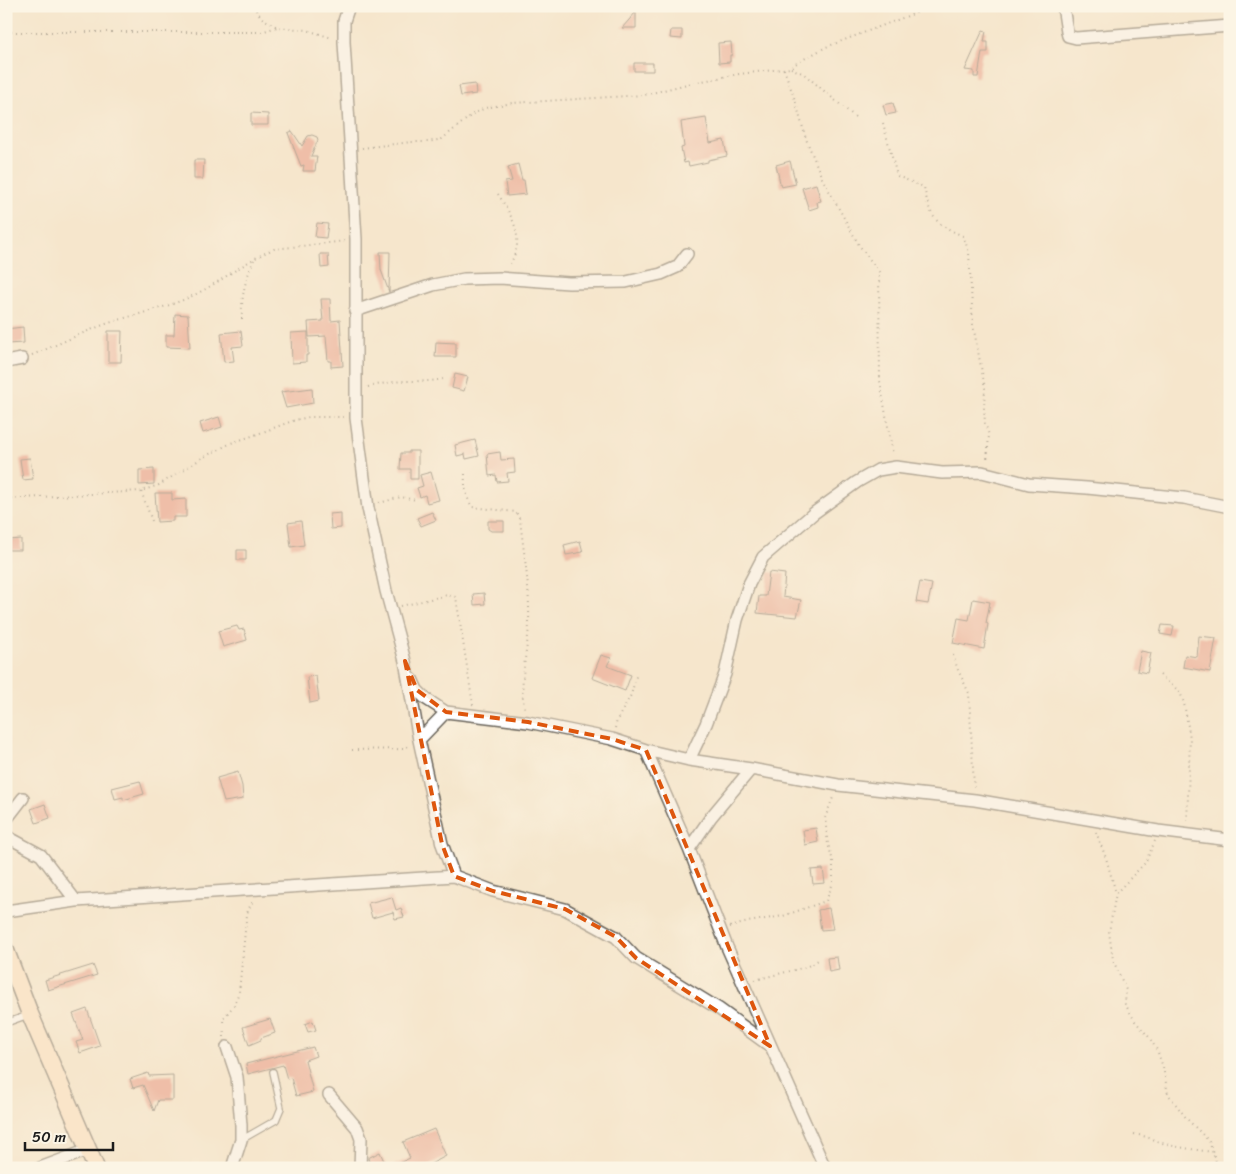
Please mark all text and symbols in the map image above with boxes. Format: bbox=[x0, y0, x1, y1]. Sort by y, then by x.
scale bar bbox=[25, 1119, 112, 1151]
text: 50 m bbox=[32, 1124, 67, 1150]

